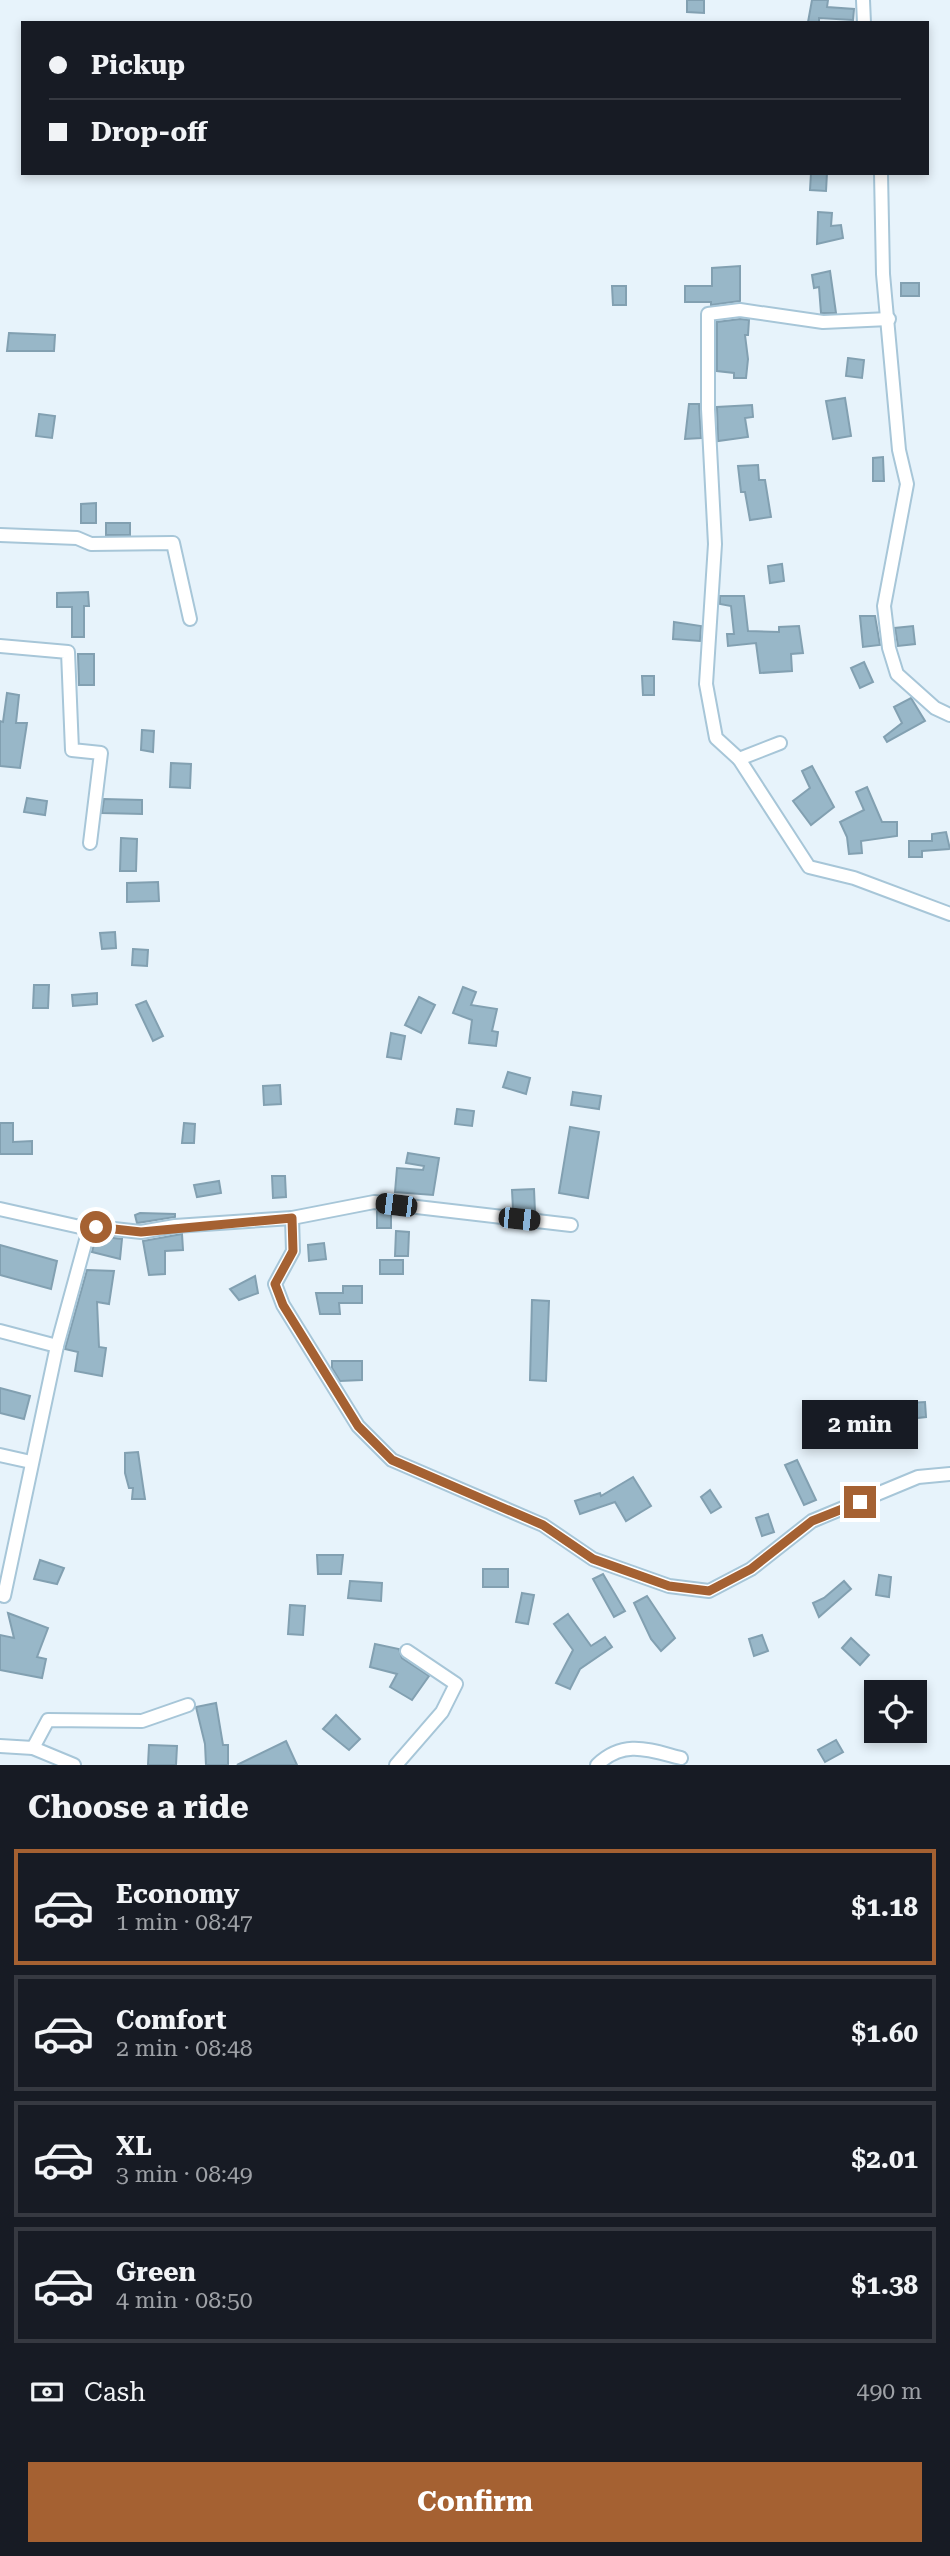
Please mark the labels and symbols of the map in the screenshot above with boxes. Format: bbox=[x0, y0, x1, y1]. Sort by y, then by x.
car bbox=[374, 1192, 419, 1218]
car bbox=[498, 1206, 541, 1232]
route start bbox=[80, 1211, 112, 1243]
callout: 2 min bbox=[802, 1400, 918, 1450]
route end bbox=[844, 1486, 876, 1518]

